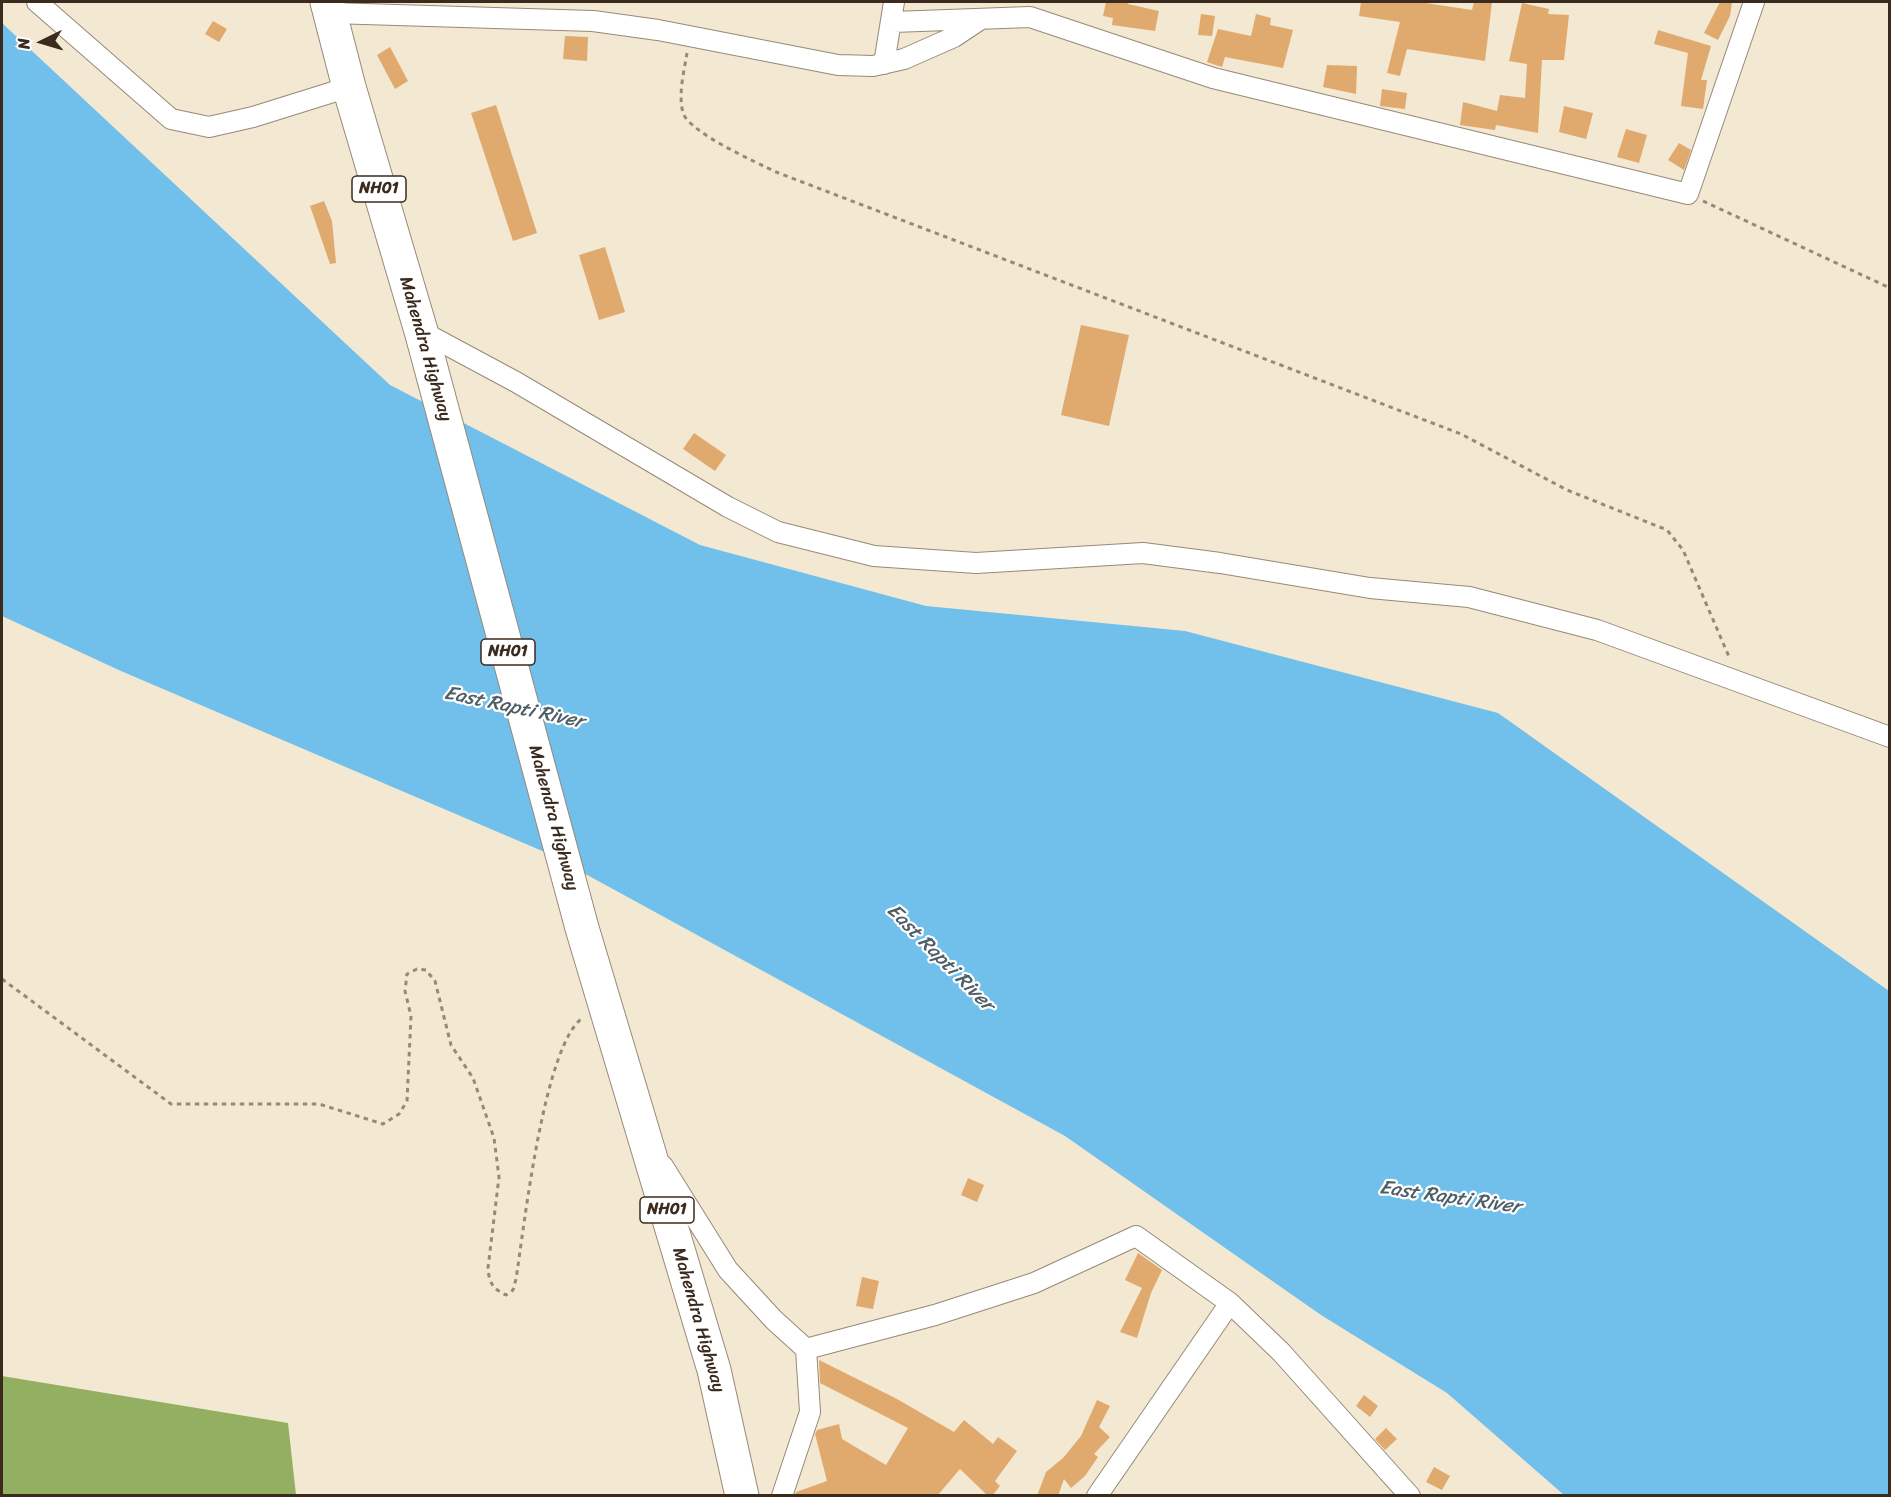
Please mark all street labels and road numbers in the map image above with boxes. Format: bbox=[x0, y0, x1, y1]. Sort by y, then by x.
road number: NH01 bbox=[352, 176, 406, 202]
street label: Mahendra Highway bbox=[394, 274, 456, 424]
road number: NH01 bbox=[481, 639, 535, 665]
street label: Mahendra Highway bbox=[523, 743, 583, 893]
road number: NH01 bbox=[640, 1197, 694, 1223]
street label: Mahendra Highway bbox=[667, 1245, 729, 1395]

